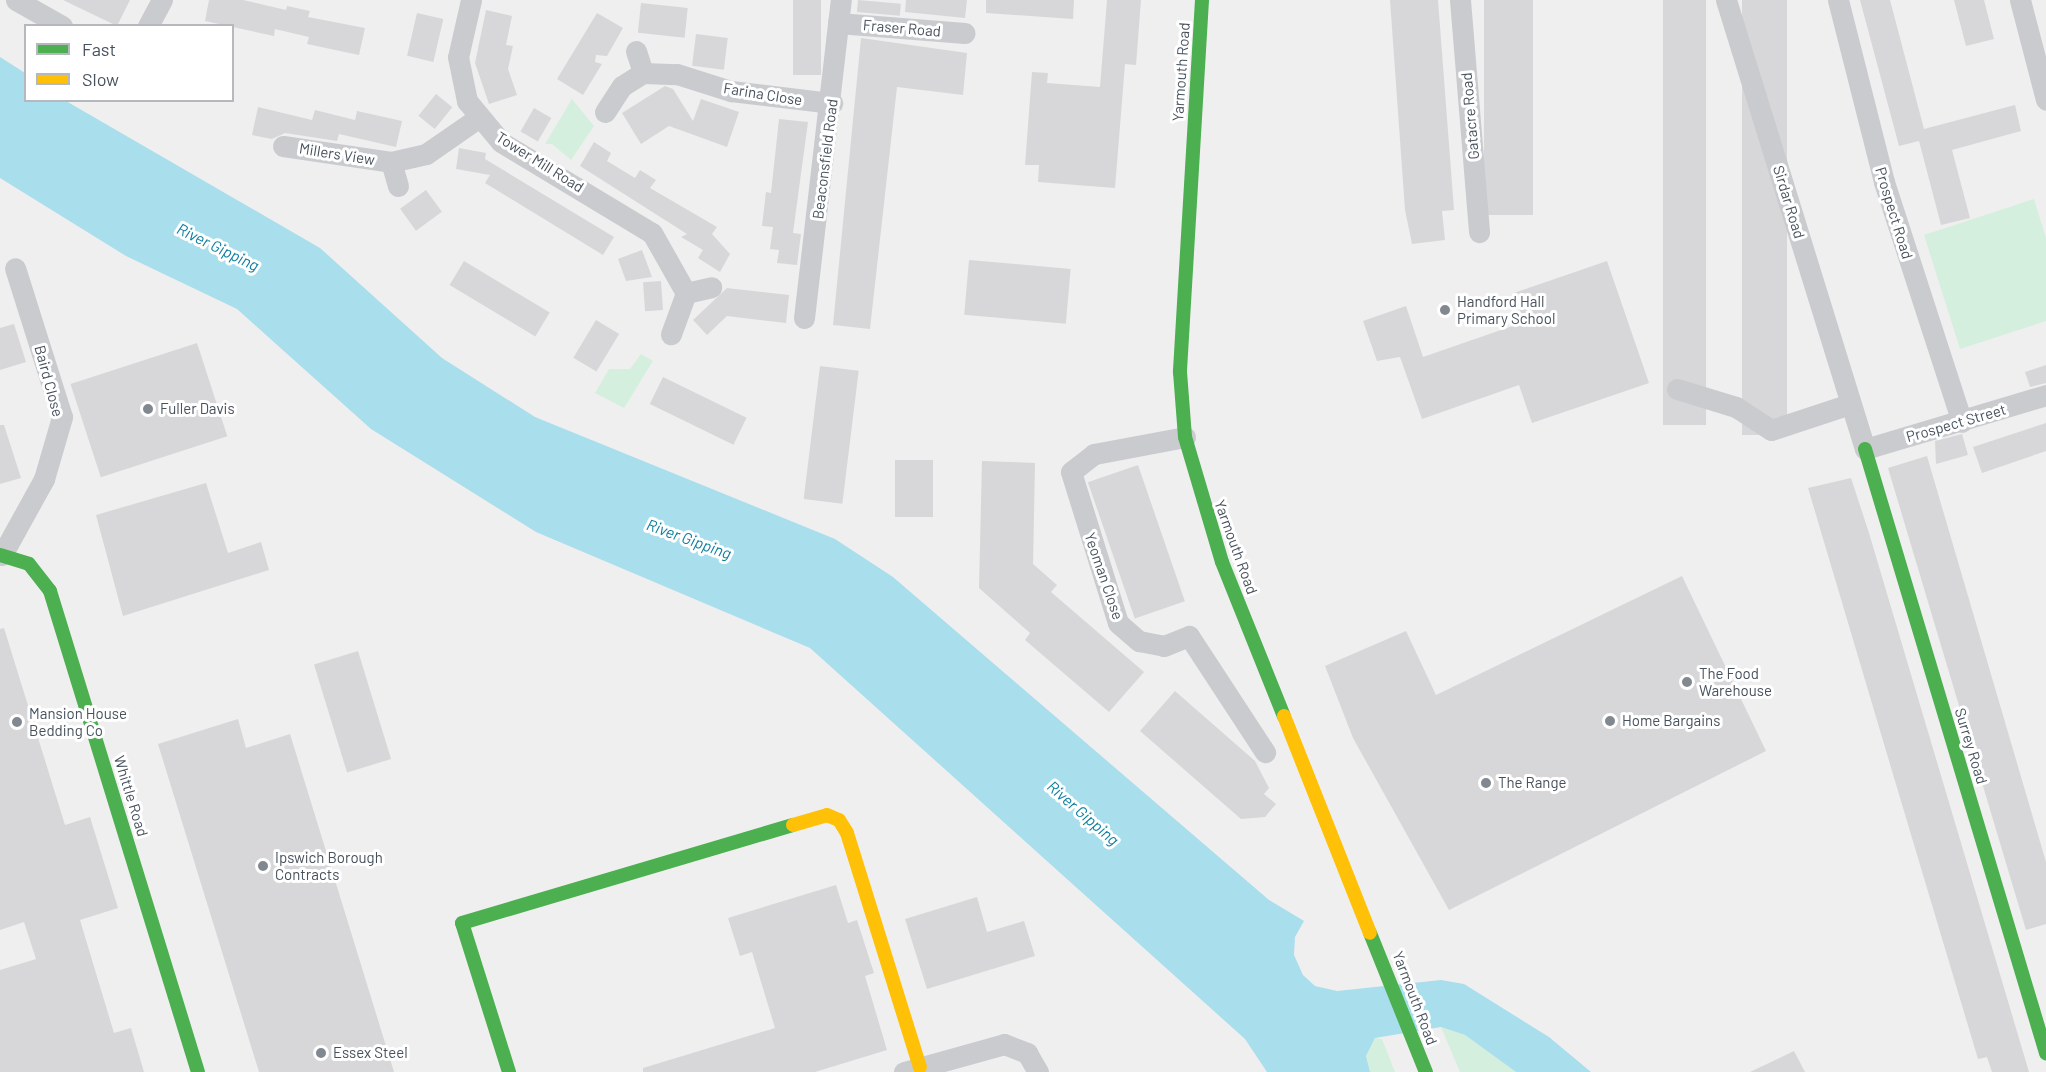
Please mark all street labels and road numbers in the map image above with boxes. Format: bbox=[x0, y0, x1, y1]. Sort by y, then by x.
street label: Fraser Road bbox=[862, 16, 942, 40]
street label: Yarmouth Road bbox=[1169, 22, 1193, 122]
street label: Gatacre Road bbox=[1457, 72, 1483, 160]
street label: Farina Close bbox=[722, 79, 804, 109]
street label: Beaconsfield Road bbox=[809, 98, 841, 220]
street label: Tower Mill Road bbox=[493, 128, 587, 196]
street label: Millers View bbox=[298, 139, 376, 169]
street label: Sirdar Road bbox=[1769, 163, 1809, 241]
street label: Prospect Road bbox=[1871, 165, 1917, 261]
street label: Baird Close bbox=[31, 343, 67, 419]
street label: Prospect Street bbox=[1904, 400, 2008, 446]
street label: Yarmouth Road bbox=[1211, 497, 1261, 597]
street label: Yeoman Close bbox=[1081, 530, 1127, 622]
street label: Surrey Road bbox=[1951, 706, 1991, 786]
street label: Whittle Road bbox=[110, 753, 152, 839]
street label: Yarmouth Road bbox=[1389, 948, 1441, 1048]

